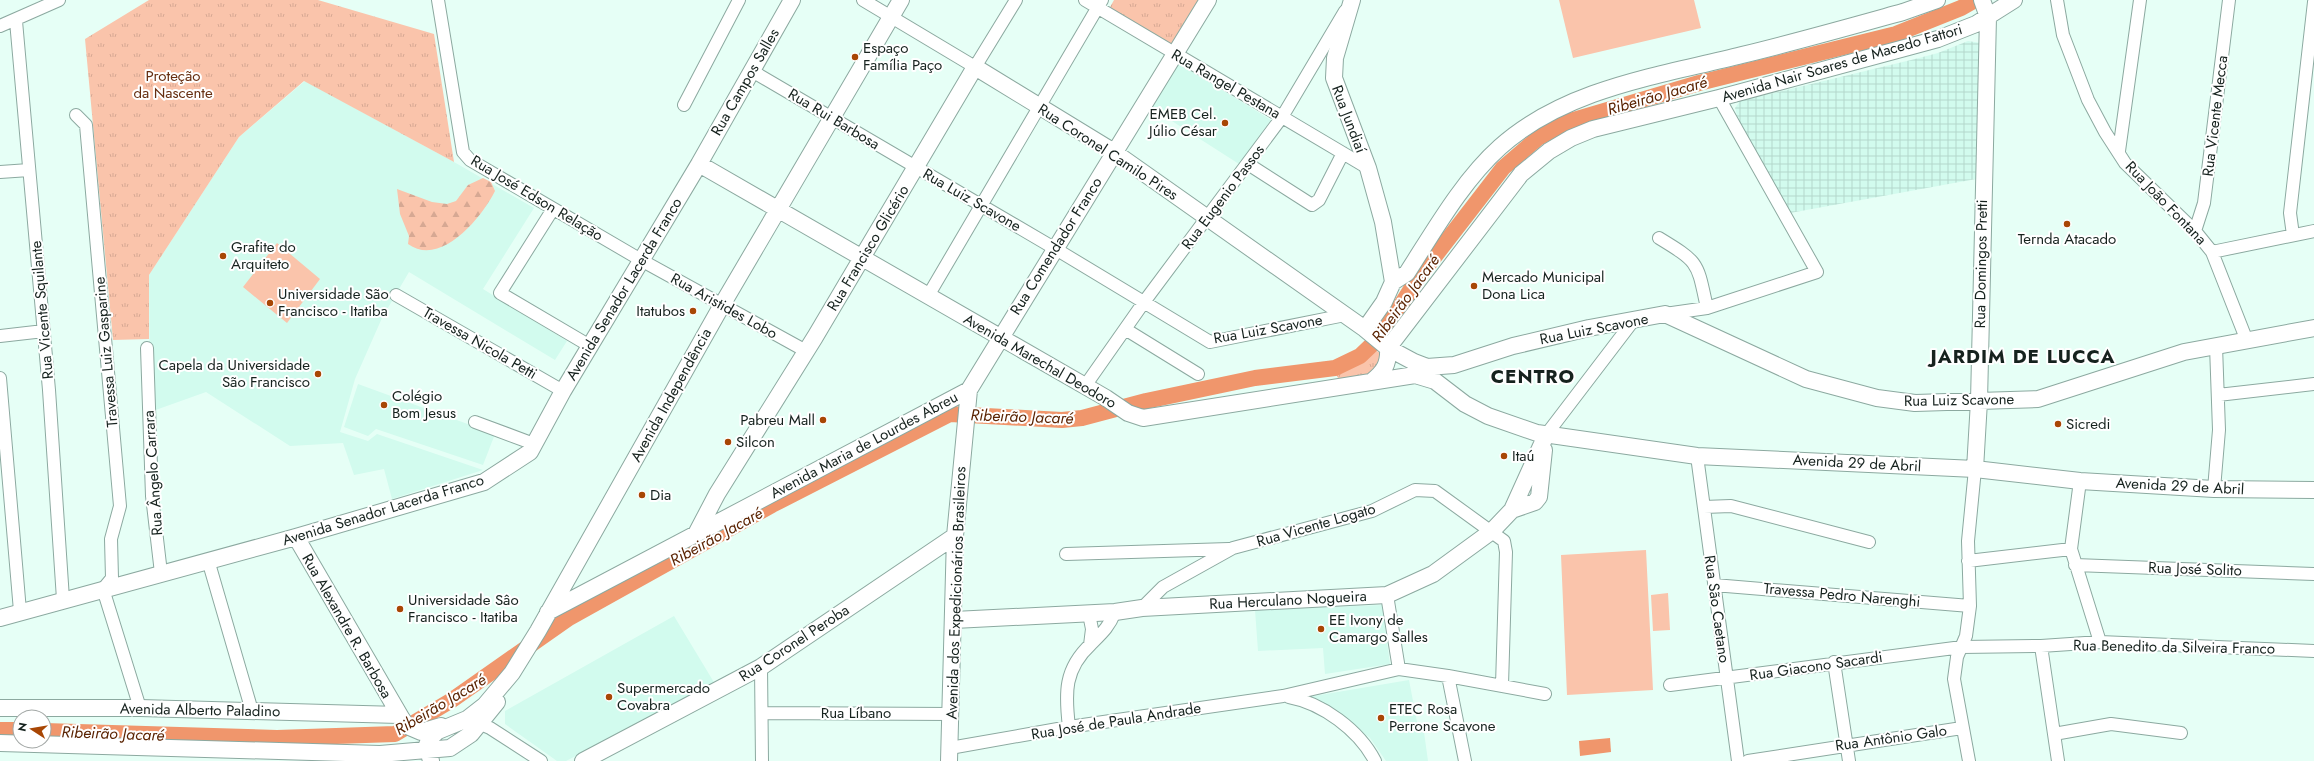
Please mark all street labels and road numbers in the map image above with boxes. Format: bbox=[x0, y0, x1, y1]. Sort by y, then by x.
street label: Avenida Nair Soares de Macedo Fattori bbox=[1719, 18, 1965, 108]
street label: Rua Campos Salles bbox=[705, 24, 785, 140]
street label: Rua Rangel Pestana bbox=[1167, 44, 1285, 124]
street label: Rua Vicente Mecca bbox=[2197, 54, 2233, 178]
street label: Rua Jundiaí bbox=[1326, 82, 1372, 157]
street label: Rua Rui Barbosa bbox=[784, 83, 884, 155]
street label: Rua Coronel Camilo Pires bbox=[1034, 98, 1182, 206]
street label: Rua Eugenio Passos bbox=[1176, 140, 1270, 254]
street label: Rua José Edson Relação bbox=[467, 150, 607, 246]
street label: Rua João Fontana bbox=[2120, 156, 2212, 250]
street label: Rua Luiz Scavone bbox=[919, 163, 1026, 237]
street label: Rua Comendador Franco bbox=[1005, 173, 1107, 319]
street label: Rua Francisco Glicério bbox=[822, 181, 914, 315]
street label: Avenida Senador Lacerda Franco bbox=[561, 193, 687, 385]
street label: Rua Domingos Pretti bbox=[1969, 199, 1993, 329]
street label: Rua Vicente Squilante bbox=[25, 240, 59, 380]
street label: Rua Aristides Lobo bbox=[667, 268, 781, 344]
street label: Travessa Luiz Gasparine bbox=[88, 276, 124, 428]
street label: Travessa Nicola Petti bbox=[419, 301, 541, 385]
street label: Avenida Marechal Deodoro bbox=[959, 308, 1121, 414]
street label: Rua Luiz Scavone bbox=[1538, 308, 1651, 350]
street label: Rua Luiz Scavone bbox=[1212, 309, 1324, 349]
street label: Avenida Independência bbox=[625, 324, 717, 466]
street label: Avenida Maria de Lourdes Abreu bbox=[766, 386, 962, 504]
street label: Rua Luiz Scavone bbox=[1904, 388, 2015, 412]
street label: Rua Ângelo Carrara bbox=[138, 410, 168, 536]
street label: Avenida 29 de Abril bbox=[1792, 449, 1922, 477]
street label: Avenida dos Expedicionários Brasileiros bbox=[941, 466, 971, 720]
street label: Avenida Senador Lacerda Franco bbox=[279, 469, 487, 551]
street label: Avenida 29 de Abril bbox=[2115, 472, 2245, 500]
street label: Rua Vicente Logato bbox=[1254, 497, 1378, 553]
street label: Rua Alexandre R. Barbosa bbox=[296, 549, 398, 703]
street label: Rua São Caetano bbox=[1699, 554, 1735, 664]
street label: Rua José Solito bbox=[2148, 556, 2242, 582]
street label: Travessa Pedro Narenghi bbox=[1763, 577, 1921, 613]
street label: Rua Herculano Nogueira bbox=[1209, 585, 1367, 615]
street label: Rua Coronel Peroba bbox=[735, 599, 853, 687]
street label: Rua Benedito da Silveira Franco bbox=[2073, 634, 2275, 660]
street label: Rua Giacono Sacardi bbox=[1748, 646, 1884, 686]
street label: Rua José de Paula Andrade bbox=[1029, 697, 1203, 745]
street label: Avenida Alberto Paladino bbox=[120, 698, 280, 722]
street label: Rua Líbano bbox=[821, 702, 891, 724]
street label: Rua Antônio Galo bbox=[1834, 719, 1948, 757]

